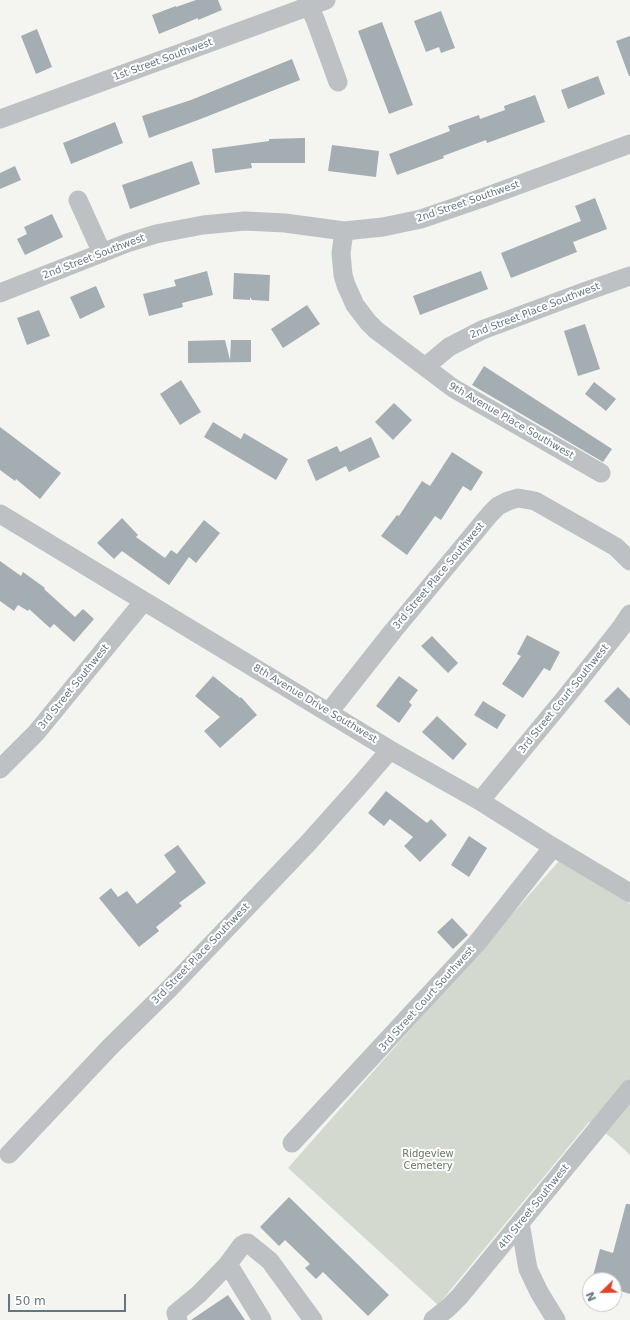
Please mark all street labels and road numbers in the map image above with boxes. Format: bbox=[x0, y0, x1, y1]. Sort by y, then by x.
street label: 1st Street Southwest bbox=[112, 36, 214, 84]
street label: 2nd Street Southwest bbox=[415, 179, 521, 225]
street label: 2nd Street Southwest bbox=[41, 232, 147, 282]
street label: 2nd Street Place Southwest bbox=[468, 281, 602, 341]
street label: 9th Avenue Place Southwest bbox=[446, 380, 576, 462]
street label: 3rd Street Place Southwest bbox=[391, 520, 487, 632]
street label: 3rd Street Southwest bbox=[36, 642, 112, 732]
street label: 3rd Street Court Southwest bbox=[516, 642, 612, 756]
street label: 8th Avenue Drive Southwest bbox=[251, 662, 379, 746]
street label: 3rd Street Place Southwest bbox=[150, 901, 252, 1007]
street label: 3rd Street Court Southwest bbox=[377, 944, 477, 1054]
street label: 4th Street Southwest bbox=[496, 1162, 572, 1252]

